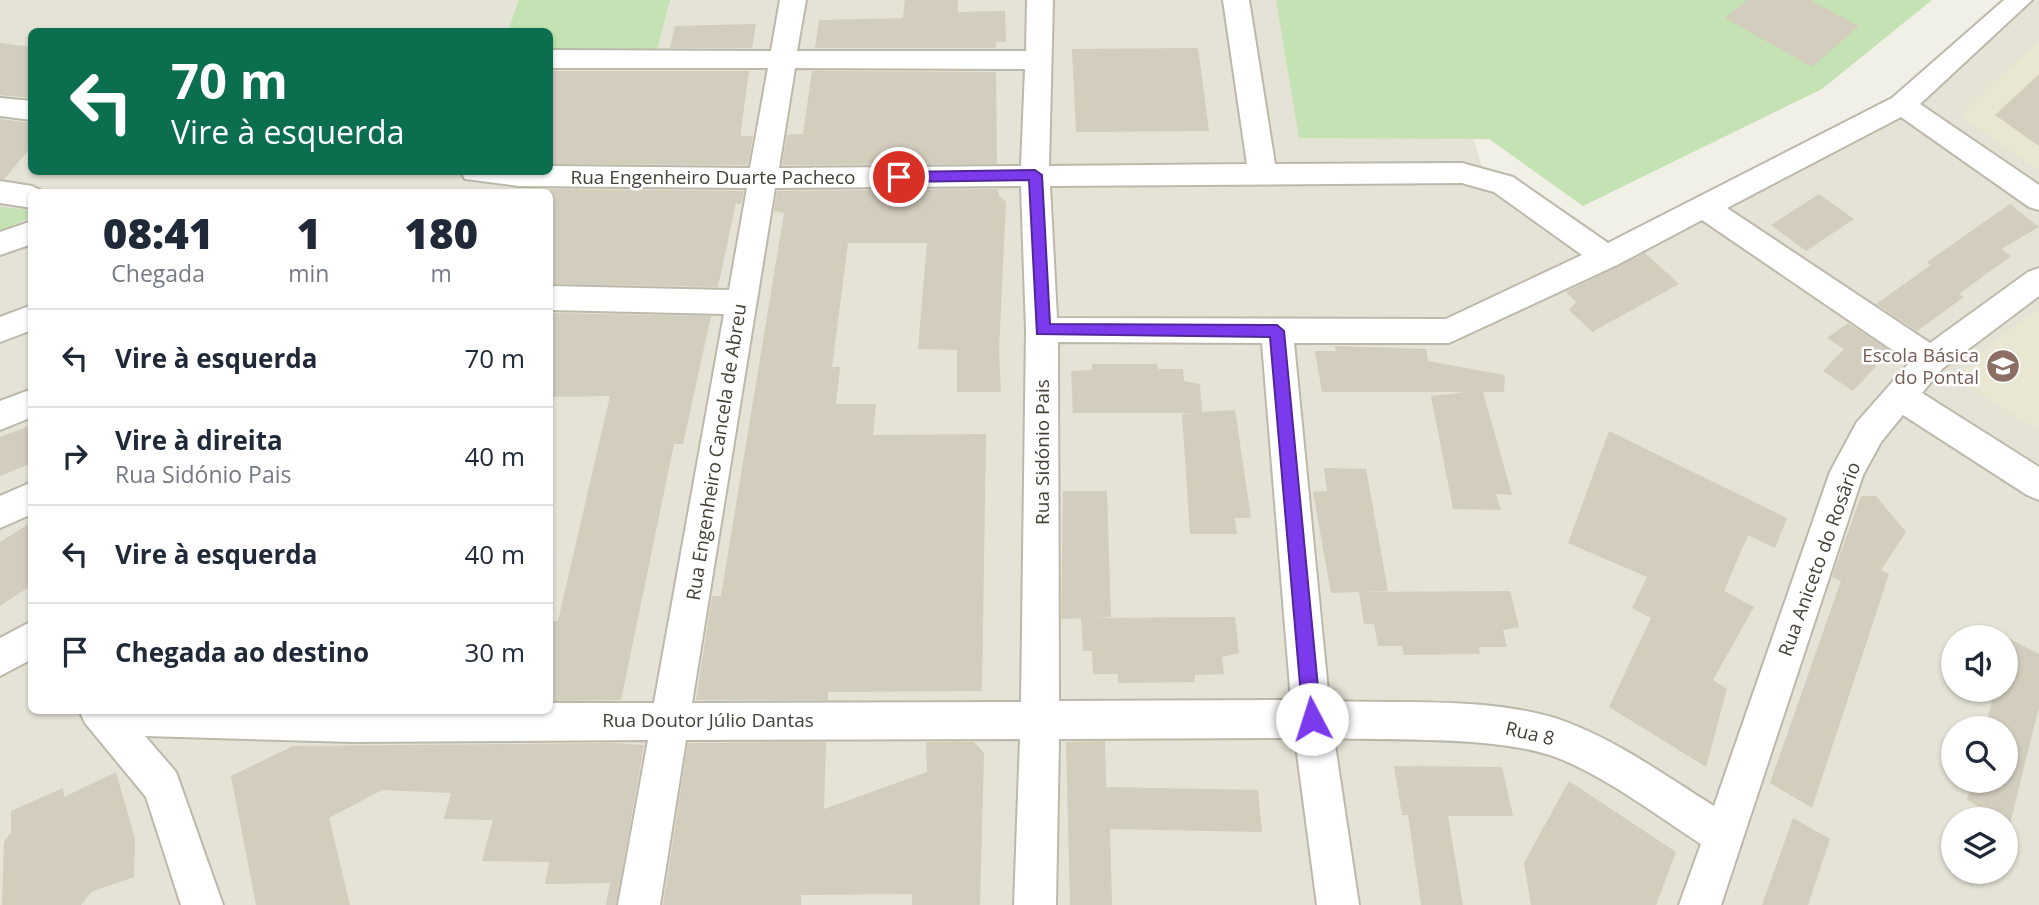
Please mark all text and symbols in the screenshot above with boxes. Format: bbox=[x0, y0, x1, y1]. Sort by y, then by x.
text: 70 m bbox=[171, 47, 288, 113]
icon: left bbox=[56, 56, 147, 147]
text: Vire à esquerda bbox=[171, 110, 404, 153]
pin bbox=[869, 147, 929, 207]
icon: arrive bbox=[880, 158, 918, 196]
street label: Rua Engenheiro Duarte Pacheco bbox=[570, 164, 856, 190]
text: 08:41 bbox=[103, 204, 213, 261]
text: 1 bbox=[297, 204, 321, 261]
text: 180 bbox=[404, 204, 478, 261]
text: Chegada bbox=[111, 257, 205, 289]
text: min bbox=[288, 257, 329, 289]
text: m bbox=[431, 257, 452, 289]
street label: Rua Engenheiro Cancela de Abreu bbox=[680, 302, 752, 602]
icon: left bbox=[56, 339, 94, 377]
text: Vire à esquerda bbox=[115, 340, 317, 376]
text: 70 m bbox=[464, 340, 525, 376]
place label: Escola Básica do Pontal bbox=[1862, 342, 1979, 390]
school or university icon: Escola Básica do Pontal bbox=[1984, 347, 2022, 385]
street label: Rua Sidónio Pais bbox=[1029, 379, 1055, 525]
text: Vire à direita bbox=[115, 422, 283, 458]
icon: right bbox=[56, 437, 94, 475]
text: 40 m bbox=[464, 438, 525, 474]
text: Rua Sidónio Pais bbox=[115, 458, 292, 490]
street label: Rua Aniceto do Rosârio bbox=[1772, 458, 1866, 660]
icon: left bbox=[56, 535, 94, 573]
text: Vire à esquerda bbox=[115, 536, 317, 572]
text: 40 m bbox=[464, 536, 525, 572]
map controls bbox=[1941, 625, 2018, 884]
button: sound bbox=[1941, 625, 2018, 702]
icon: arrive bbox=[56, 633, 94, 671]
text: Chegada ao destino bbox=[115, 634, 369, 670]
text: 30 m bbox=[464, 634, 525, 670]
position arrow bbox=[1275, 682, 1349, 756]
street label: Rua Doutor Júlio Dantas bbox=[602, 707, 814, 733]
street label: Rua 8 bbox=[1503, 715, 1557, 751]
button: search bbox=[1941, 716, 2018, 793]
button: layers bbox=[1941, 807, 2018, 884]

